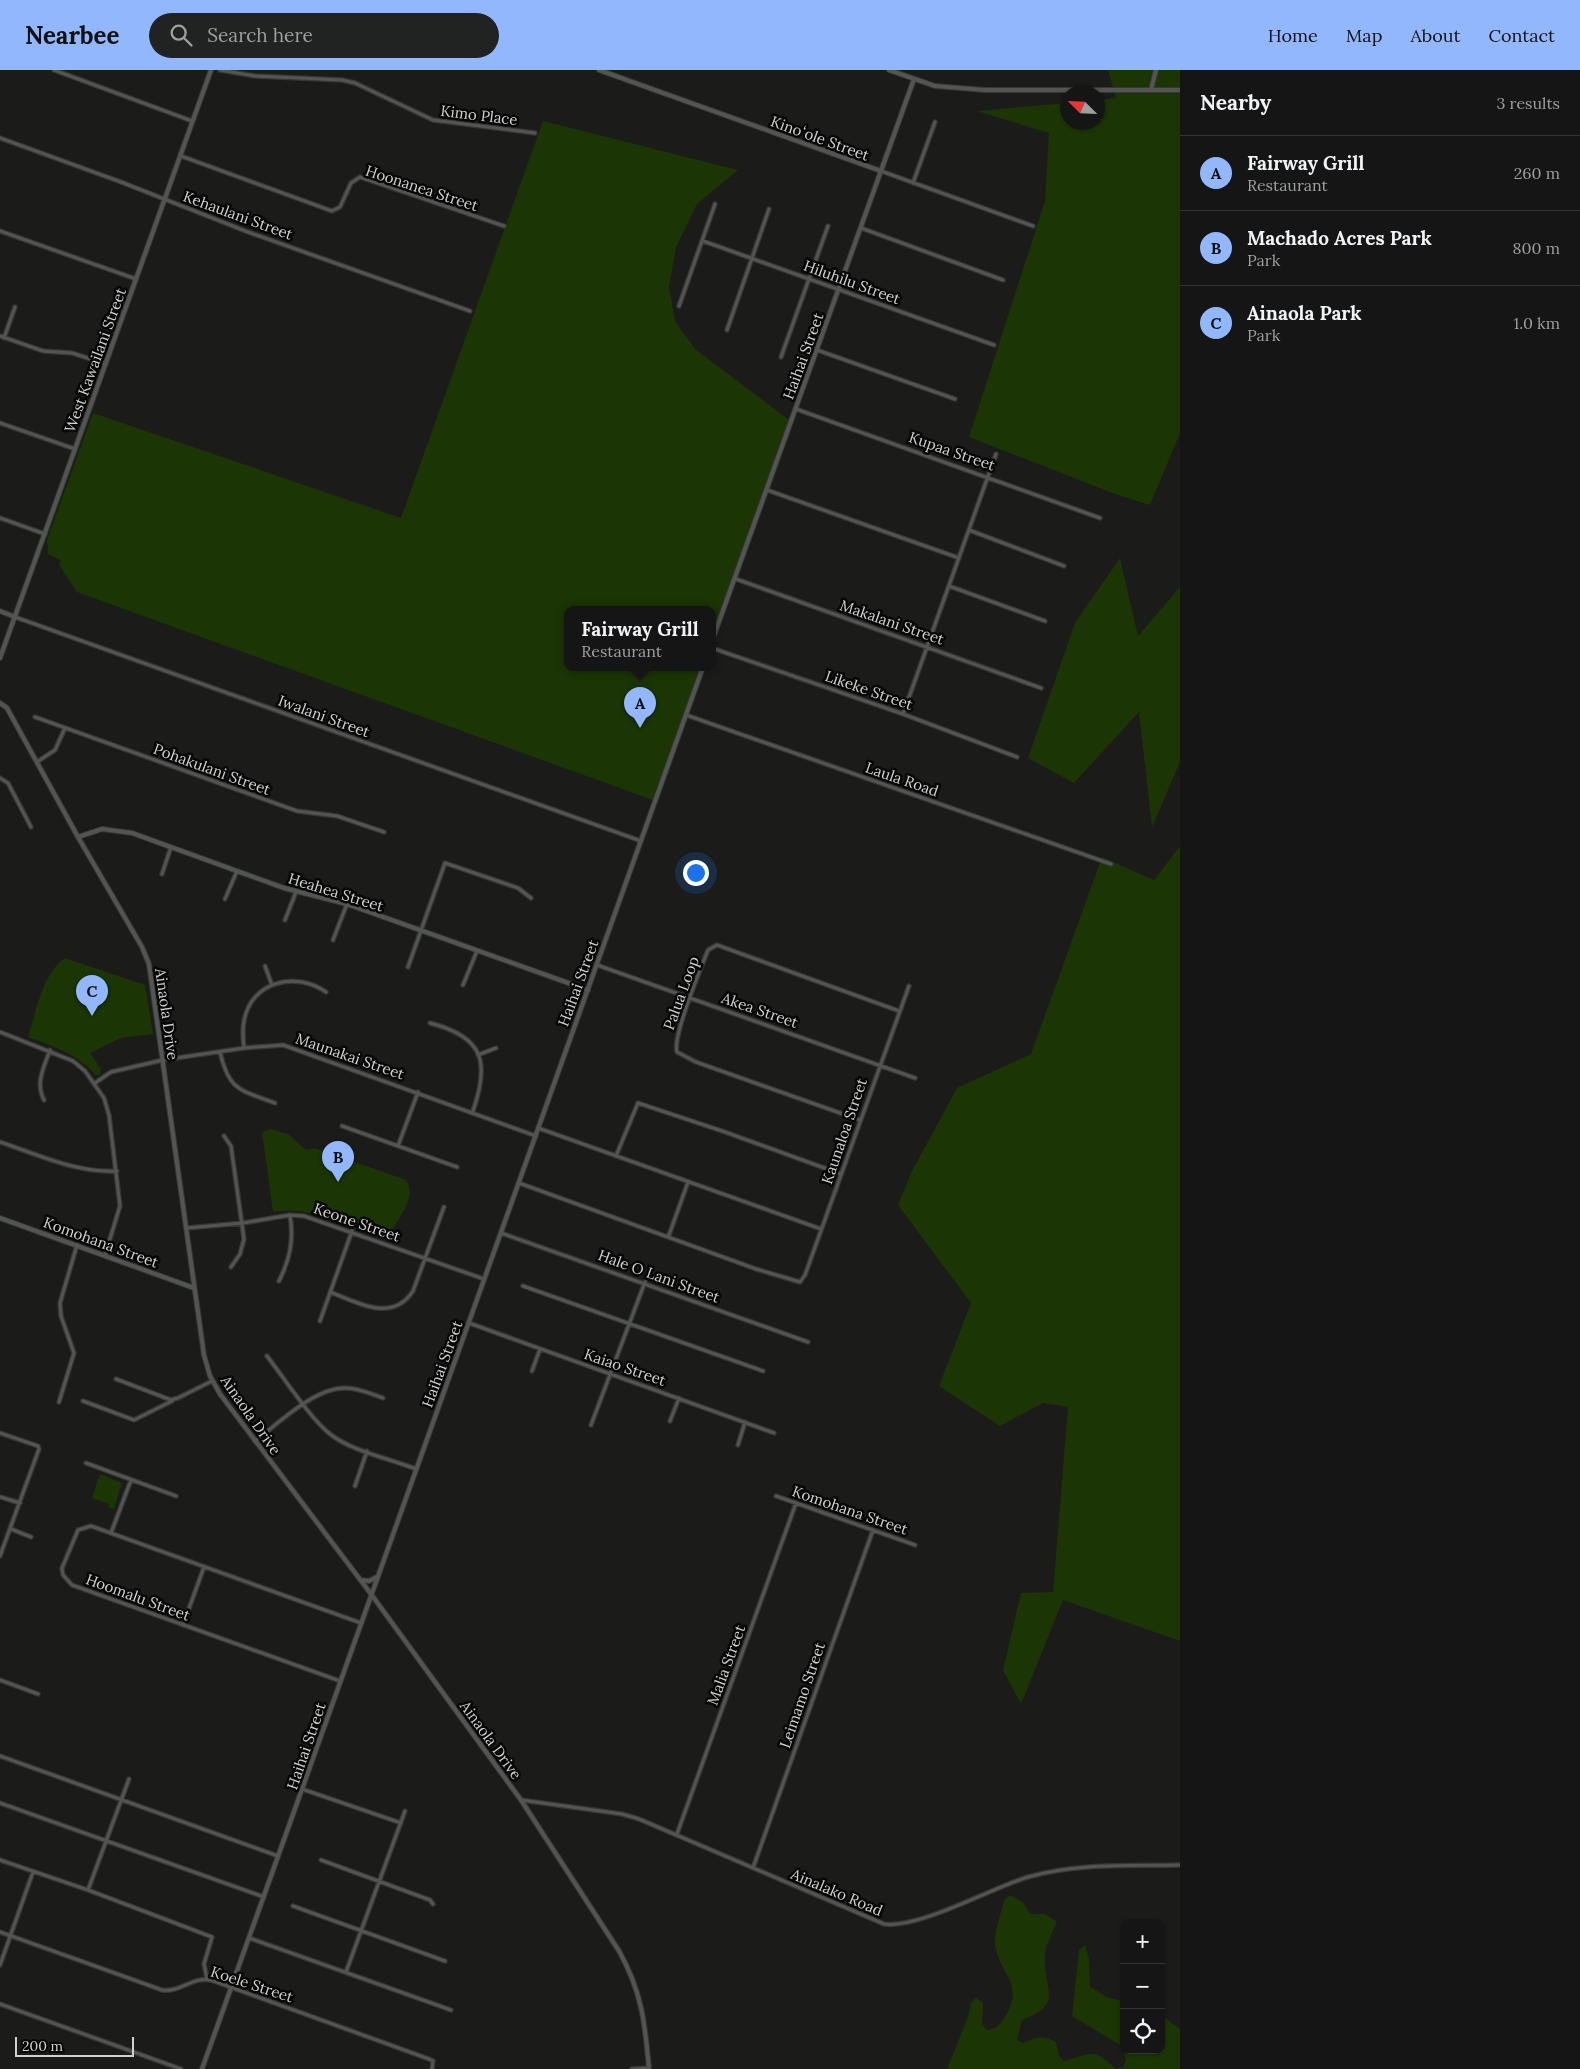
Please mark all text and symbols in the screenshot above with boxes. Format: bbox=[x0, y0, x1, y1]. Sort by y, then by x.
search box bbox=[149, 13, 499, 58]
text: Nearbee bbox=[25, 20, 119, 51]
icon: search bbox=[167, 21, 195, 49]
text: Search here bbox=[207, 23, 313, 47]
text: Home bbox=[1268, 24, 1318, 47]
text: Map bbox=[1346, 24, 1382, 47]
text: About bbox=[1410, 24, 1460, 47]
text: Contact bbox=[1488, 24, 1555, 47]
north arrow bbox=[1060, 85, 1105, 130]
text: Nearby bbox=[1200, 89, 1271, 116]
text: 3 results bbox=[1496, 93, 1560, 113]
street label: Kimo Place bbox=[439, 101, 519, 129]
street label: Kinoʻole Street bbox=[768, 111, 872, 165]
text: Fairway Grill bbox=[1247, 151, 1364, 175]
street label: Hoonanea Street bbox=[363, 161, 481, 215]
text: A bbox=[1211, 163, 1221, 183]
text: 260 m bbox=[1514, 163, 1560, 183]
text: Restaurant bbox=[1247, 175, 1328, 195]
street label: Kehaulani Street bbox=[181, 186, 296, 244]
text: Machado Acres Park bbox=[1247, 226, 1432, 250]
text: B bbox=[1211, 238, 1221, 258]
text: 800 m bbox=[1513, 238, 1560, 258]
text: Park bbox=[1247, 250, 1280, 270]
street label: Hiluhilu Street bbox=[801, 256, 903, 308]
street label: West Kawailani Street bbox=[60, 285, 130, 435]
text: Ainaola Park bbox=[1247, 301, 1362, 325]
street label: Haihai Street bbox=[779, 310, 828, 402]
text: C bbox=[1210, 313, 1222, 333]
text: 1.0 km bbox=[1513, 313, 1560, 333]
text: Park bbox=[1247, 325, 1280, 345]
street label: Kupaa Street bbox=[906, 427, 998, 475]
street label: Makalani Street bbox=[837, 595, 947, 649]
popup bbox=[564, 606, 716, 671]
text: Fairway Grill bbox=[581, 617, 699, 641]
text: Restaurant bbox=[581, 641, 662, 661]
street label: Likeke Street bbox=[823, 666, 916, 714]
pin: A bbox=[624, 687, 656, 728]
street label: Iwalani Street bbox=[276, 691, 373, 741]
street label: Pohakulani Street bbox=[151, 739, 273, 799]
street label: Laula Road bbox=[863, 758, 941, 800]
your location bbox=[683, 860, 709, 886]
street label: Heahea Street bbox=[286, 869, 386, 916]
street label: Haihai Street bbox=[554, 937, 603, 1029]
street label: Palua Loop bbox=[659, 954, 703, 1032]
street label: Ainaola Drive bbox=[151, 966, 183, 1061]
pin: C bbox=[76, 975, 108, 1016]
street label: Akea Street bbox=[718, 988, 801, 1032]
street label: Maunakai Street bbox=[293, 1029, 407, 1084]
street label: Kaunaloa Street bbox=[817, 1075, 871, 1186]
pin: B bbox=[322, 1141, 354, 1182]
street label: Keone Street bbox=[311, 1198, 403, 1246]
street label: Komohana Street bbox=[41, 1212, 161, 1272]
street label: Hale O Lani Street bbox=[596, 1245, 723, 1307]
street label: Haihai Street bbox=[418, 1318, 467, 1410]
street label: Kaiao Street bbox=[582, 1344, 669, 1390]
street label: Ainaola Drive bbox=[216, 1371, 285, 1458]
street label: Komohana Street bbox=[790, 1481, 910, 1539]
street label: Hoomalu Street bbox=[83, 1569, 193, 1625]
street label: Malia Street bbox=[703, 1622, 749, 1708]
street label: Leimamo Street bbox=[775, 1639, 829, 1750]
street label: Ainaola Drive bbox=[456, 1696, 526, 1783]
street label: Haihai Street bbox=[282, 1700, 330, 1792]
street label: Ainalako Road bbox=[787, 1864, 886, 1920]
map controls bbox=[1120, 1919, 1165, 2054]
button: + bbox=[1120, 1919, 1165, 1964]
street label: Koele Street bbox=[208, 1962, 296, 2006]
button: − bbox=[1120, 1964, 1165, 2009]
button: locate bbox=[1120, 2009, 1165, 2054]
scale bar bbox=[15, 2034, 134, 2057]
text: 200 m bbox=[22, 2037, 63, 2055]

